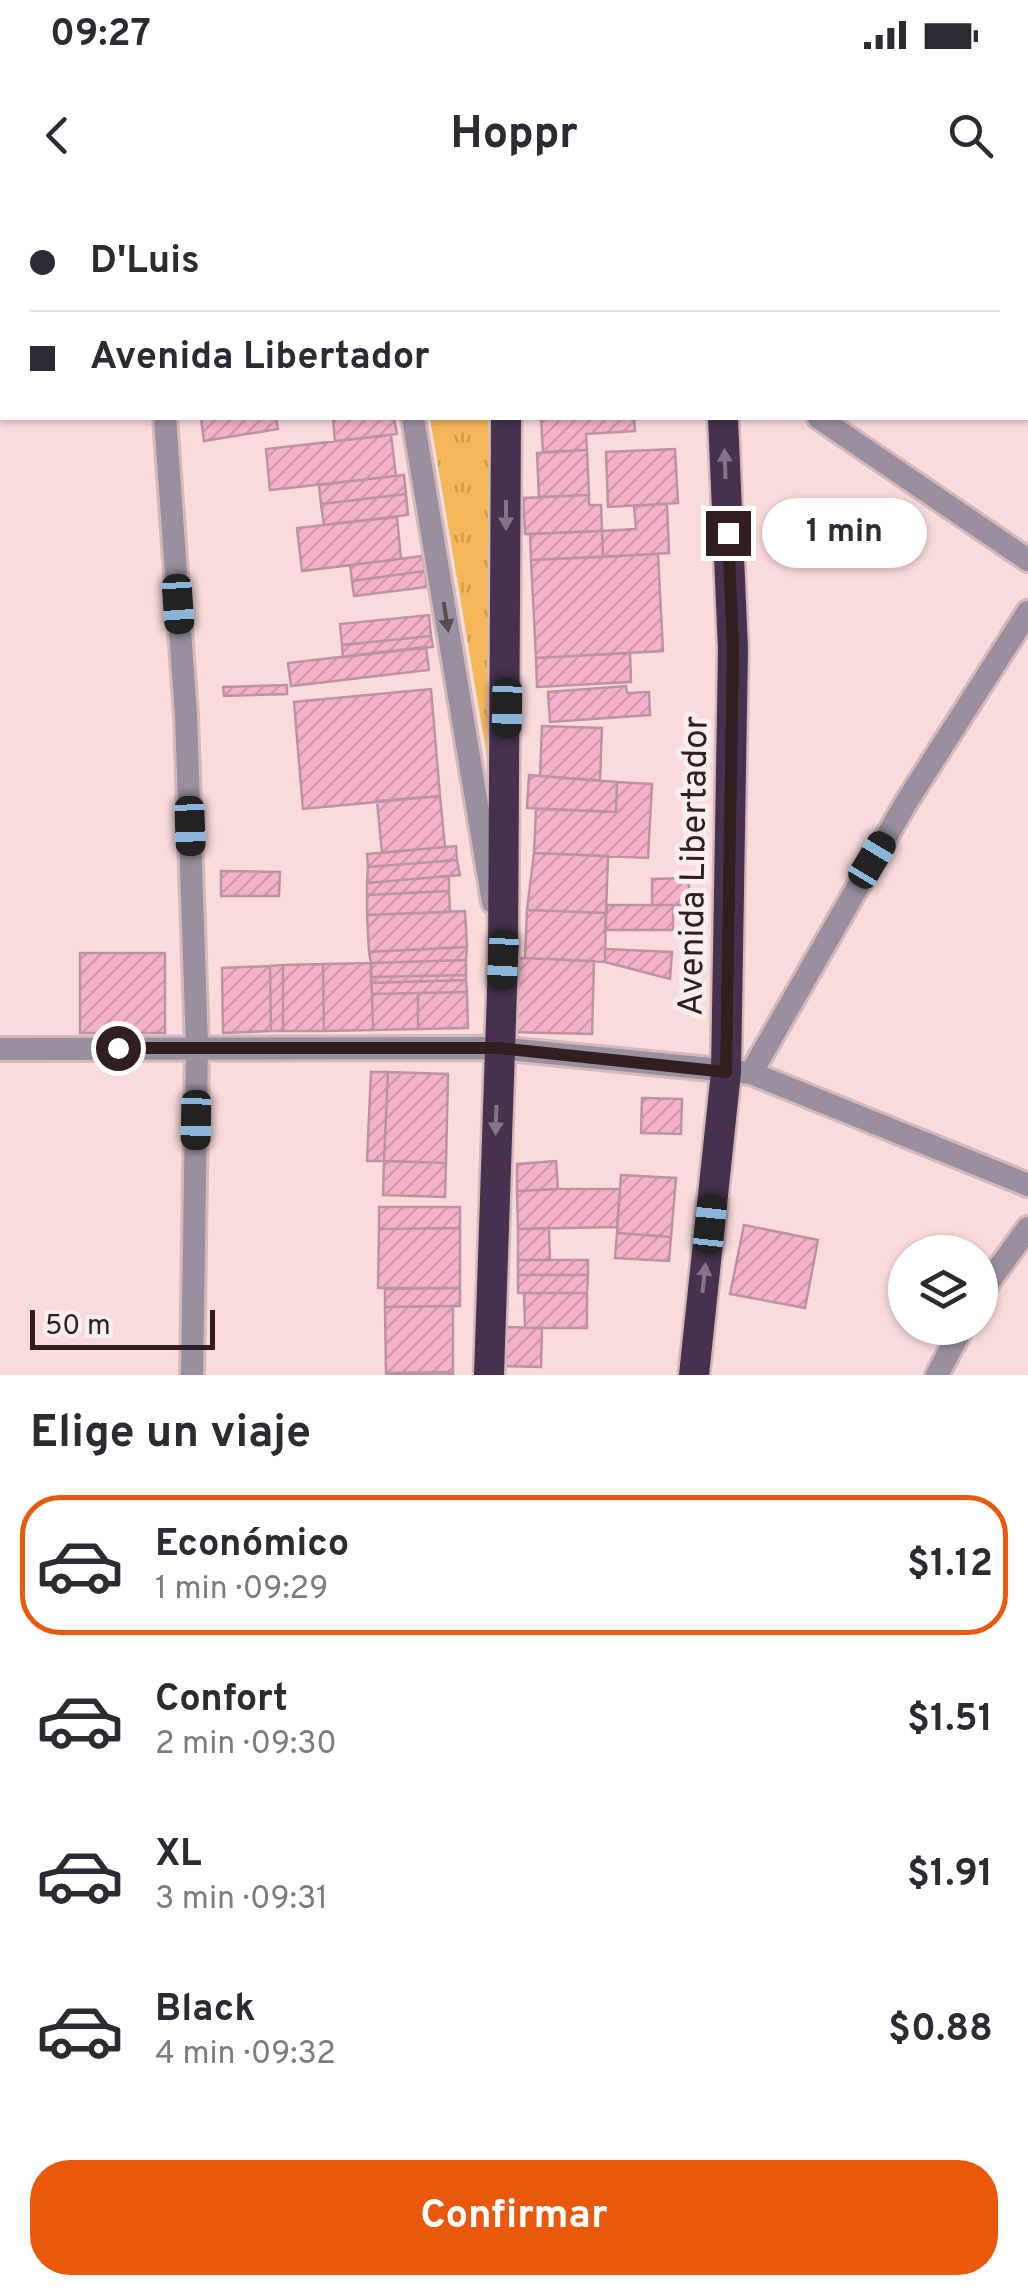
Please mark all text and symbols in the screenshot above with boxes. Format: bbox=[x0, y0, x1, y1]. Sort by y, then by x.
text: 09:27 bbox=[50, 11, 151, 60]
text: Hoppr bbox=[450, 107, 578, 164]
icon: back bbox=[30, 108, 85, 163]
icon: search bbox=[943, 108, 998, 163]
text: D'Luis bbox=[90, 238, 200, 287]
text: Avenida Libertador bbox=[90, 334, 430, 383]
one-way arrow bbox=[717, 448, 733, 480]
callout: 1 min bbox=[763, 498, 928, 568]
one-way arrow bbox=[498, 499, 514, 531]
route end bbox=[706, 511, 751, 556]
text: 1 min bbox=[806, 513, 883, 553]
car bbox=[161, 573, 195, 635]
one-way arrow bbox=[439, 602, 454, 634]
car bbox=[491, 678, 523, 738]
street label: Avenida Libertador bbox=[670, 716, 720, 1017]
car bbox=[174, 795, 206, 857]
car bbox=[844, 827, 900, 893]
car bbox=[486, 929, 520, 991]
route start bbox=[96, 1026, 141, 1071]
car bbox=[180, 1090, 212, 1150]
one-way arrow bbox=[488, 1104, 504, 1136]
car bbox=[692, 1193, 728, 1255]
map controls bbox=[888, 1235, 998, 1345]
button: layers bbox=[888, 1235, 998, 1345]
one-way arrow bbox=[696, 1262, 712, 1293]
scale bar bbox=[30, 1305, 215, 1350]
text: 50 m bbox=[45, 1309, 111, 1345]
text: Elige un viaje bbox=[30, 1406, 311, 1463]
icon: car bbox=[35, 1520, 125, 1610]
text: Económico bbox=[155, 1521, 349, 1570]
text: $1.12 bbox=[907, 1541, 993, 1590]
text: 1 min · 09:29 bbox=[155, 1570, 328, 1610]
icon: car bbox=[35, 1675, 125, 1765]
text: Confort bbox=[155, 1676, 288, 1725]
text: $1.51 bbox=[907, 1696, 993, 1745]
text: 2 min · 09:30 bbox=[155, 1725, 337, 1765]
icon: car bbox=[35, 1830, 125, 1920]
text: XL bbox=[155, 1831, 202, 1880]
text: $1.91 bbox=[907, 1851, 993, 1900]
text: 3 min · 09:31 bbox=[155, 1880, 328, 1920]
icon: car bbox=[35, 1985, 125, 2075]
text: Black bbox=[155, 1986, 255, 2035]
text: $0.88 bbox=[888, 2006, 993, 2055]
text: 4 min · 09:32 bbox=[155, 2035, 336, 2075]
button: Confirmar bbox=[30, 2160, 998, 2275]

